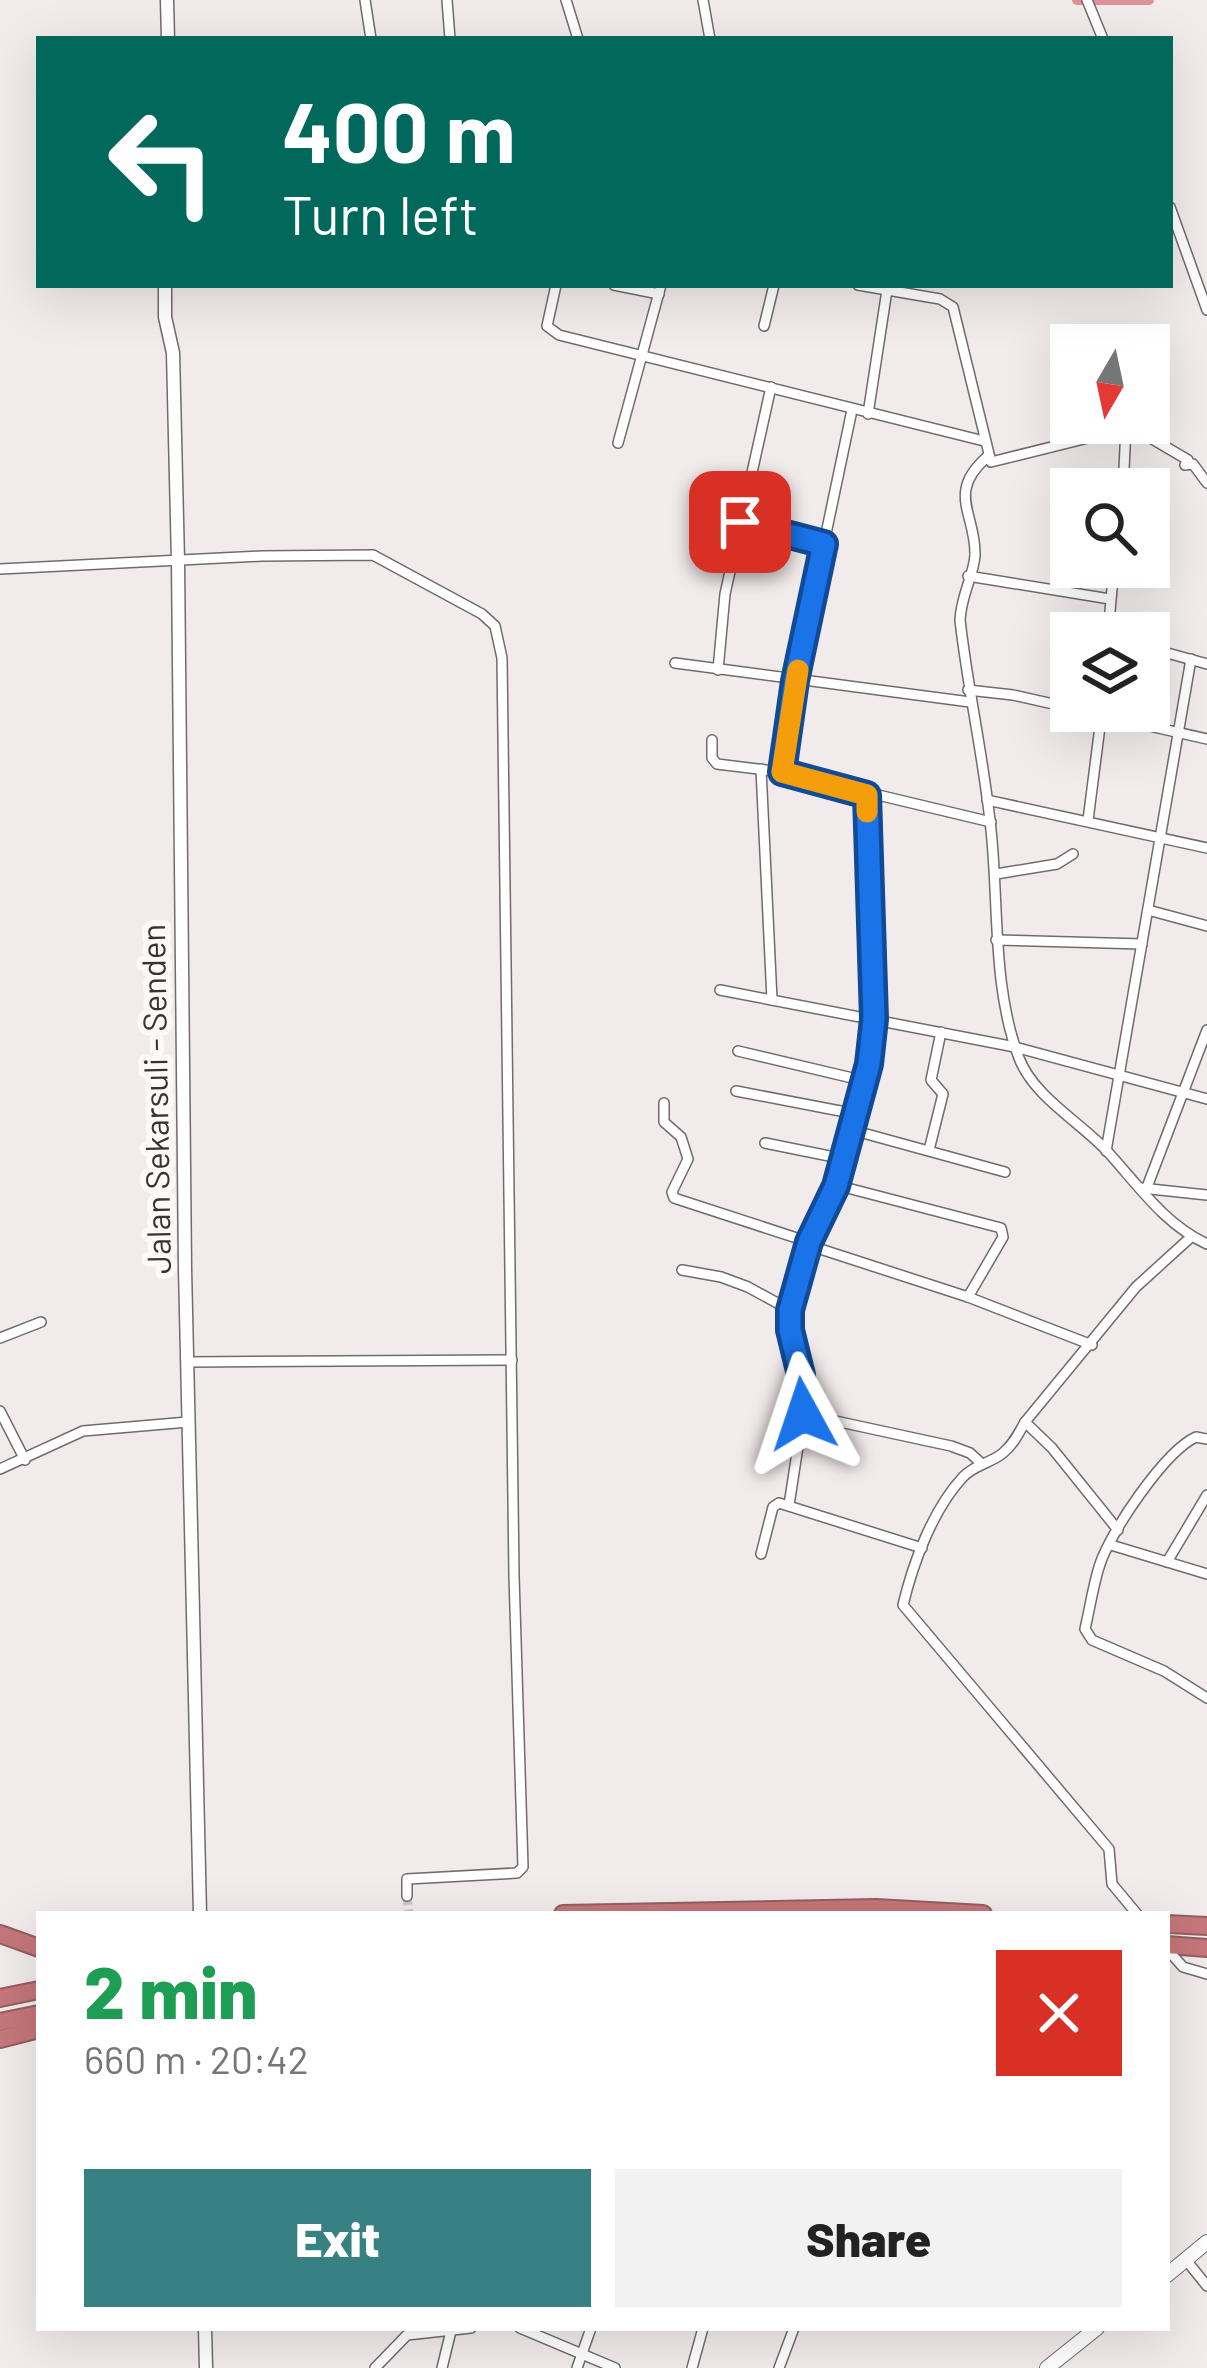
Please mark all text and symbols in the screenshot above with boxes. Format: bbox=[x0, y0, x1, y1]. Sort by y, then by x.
text: 400 m bbox=[282, 79, 516, 180]
icon: left bbox=[84, 84, 240, 240]
text: Turn left bbox=[282, 181, 479, 246]
north arrow bbox=[1050, 324, 1170, 444]
map controls bbox=[1050, 324, 1170, 732]
button: search bbox=[1050, 468, 1170, 588]
pin bbox=[689, 471, 791, 573]
icon: arrive bbox=[707, 489, 773, 555]
button: layers bbox=[1050, 612, 1170, 732]
street label: Jalan Sekarsuli - Senden bbox=[132, 924, 178, 1274]
position arrow bbox=[740, 1351, 866, 1477]
text: 2 min bbox=[84, 1947, 258, 2033]
button: close bbox=[996, 1950, 1122, 2076]
text: 660 m · 20:42 bbox=[84, 2035, 309, 2082]
button: Exit bbox=[84, 2169, 591, 2307]
button: Share bbox=[615, 2169, 1122, 2307]

